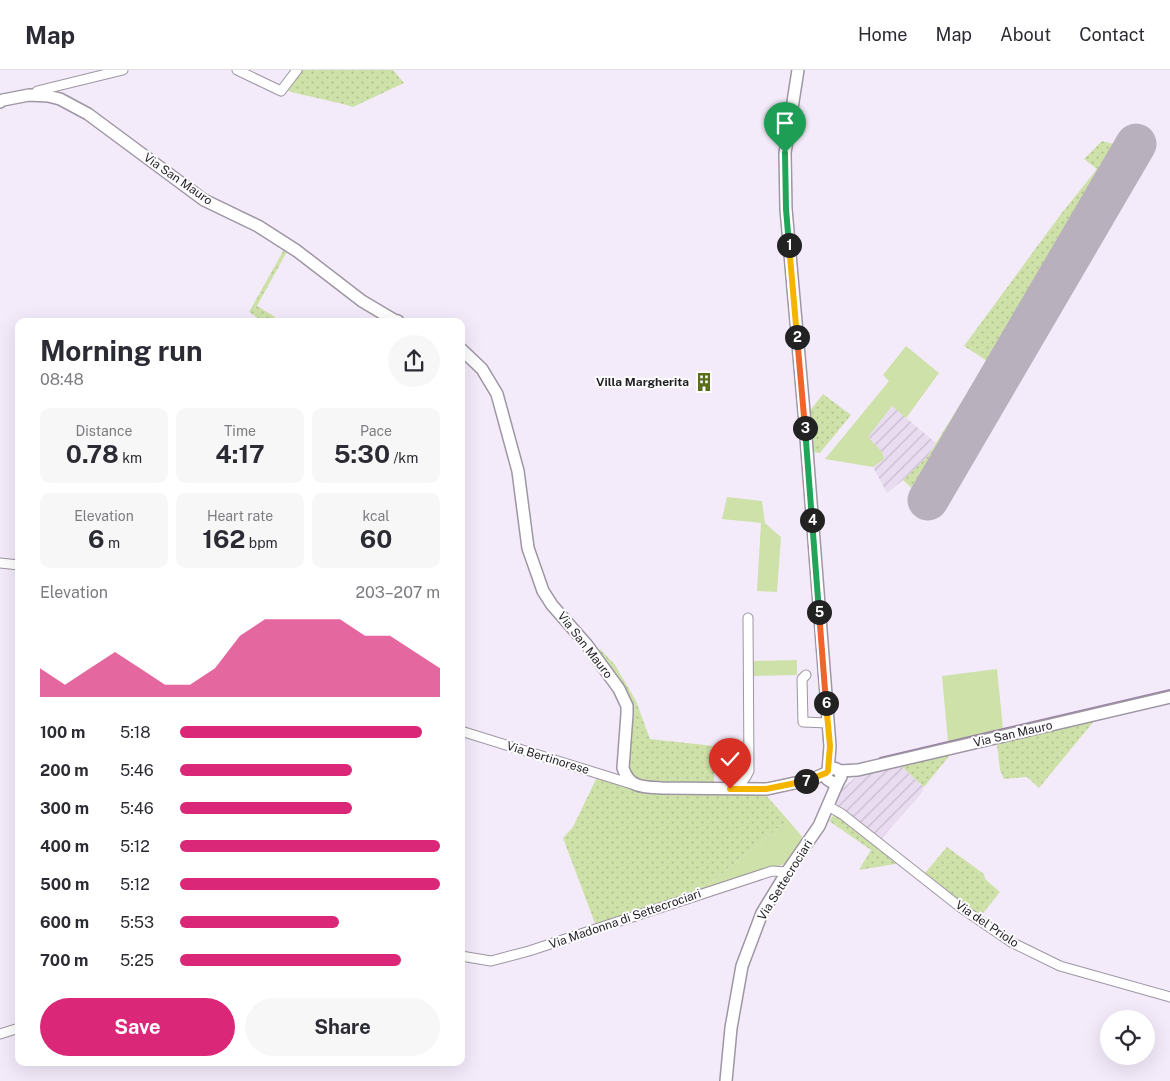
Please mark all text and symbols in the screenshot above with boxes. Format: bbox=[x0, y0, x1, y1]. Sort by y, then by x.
text: Map bbox=[25, 21, 75, 49]
text: Home bbox=[858, 24, 908, 45]
text: Map bbox=[936, 24, 972, 45]
text: About bbox=[1000, 24, 1051, 45]
text: Contact bbox=[1079, 24, 1145, 45]
pin bbox=[764, 102, 806, 153]
icon: arrive bbox=[771, 109, 799, 137]
street label: Via San Mauro bbox=[141, 150, 215, 208]
pin: 1 bbox=[776, 232, 802, 258]
text: 1 bbox=[787, 237, 793, 253]
pin: 2 bbox=[784, 324, 810, 350]
text: 2 bbox=[793, 329, 802, 345]
text: Morning run bbox=[40, 334, 203, 367]
button: share bbox=[388, 335, 440, 387]
text: 08:48 bbox=[40, 370, 84, 389]
building icon: Villa Margherita bbox=[693, 371, 715, 393]
place label: Villa Margherita bbox=[596, 375, 689, 389]
pin: 3 bbox=[792, 416, 818, 440]
text: 3 bbox=[801, 420, 810, 436]
text: Distance bbox=[76, 423, 132, 439]
text: Time bbox=[224, 423, 256, 439]
text: Pace bbox=[360, 423, 392, 439]
text: 0.78 bbox=[66, 439, 119, 469]
text: 4:17 bbox=[215, 439, 265, 469]
text: 5:30 bbox=[334, 439, 390, 469]
text: km bbox=[119, 450, 142, 466]
text: /km bbox=[390, 450, 418, 466]
text: Elevation bbox=[74, 508, 134, 524]
text: Heart rate bbox=[207, 508, 273, 524]
text: kcal bbox=[362, 508, 390, 524]
pin: 4 bbox=[800, 508, 824, 532]
text: 4 bbox=[808, 512, 817, 528]
text: 6 bbox=[88, 524, 105, 554]
text: 162 bbox=[202, 524, 245, 554]
text: 60 bbox=[360, 524, 392, 554]
text: m bbox=[105, 535, 120, 551]
text: bpm bbox=[245, 535, 278, 551]
text: Elevation bbox=[40, 583, 108, 602]
text: 203–207 m bbox=[355, 583, 440, 602]
pin: 5 bbox=[806, 600, 832, 624]
text: 5 bbox=[815, 604, 824, 620]
street label: Via San Mauro bbox=[555, 609, 615, 681]
pin: 6 bbox=[814, 690, 838, 716]
text: 6 bbox=[822, 695, 831, 711]
street label: Via San Mauro bbox=[972, 718, 1054, 750]
text: 100 m bbox=[40, 723, 85, 742]
text: 5:18 bbox=[120, 723, 151, 742]
pin bbox=[709, 738, 751, 789]
street label: Via Bertinorese bbox=[505, 739, 591, 777]
icon: check bbox=[716, 745, 744, 773]
text: 200 m bbox=[40, 761, 89, 780]
text: 5:46 bbox=[120, 761, 154, 780]
pin: 7 bbox=[794, 768, 818, 794]
text: 7 bbox=[802, 773, 811, 789]
text: 300 m bbox=[40, 799, 89, 818]
text: 5:46 bbox=[120, 799, 154, 818]
text: 400 m bbox=[40, 837, 89, 856]
text: 5:12 bbox=[120, 837, 150, 856]
street label: Via Settecrociari bbox=[755, 837, 815, 923]
text: 500 m bbox=[40, 875, 89, 894]
text: 5:12 bbox=[120, 875, 150, 894]
street label: Via Madonna di Settecrociari bbox=[547, 886, 703, 952]
street label: Via del Priolo bbox=[953, 898, 1021, 950]
text: 600 m bbox=[40, 913, 89, 932]
text: 5:53 bbox=[120, 913, 154, 932]
text: 700 m bbox=[40, 951, 88, 970]
text: 5:25 bbox=[120, 951, 154, 970]
button: Save bbox=[40, 998, 235, 1056]
button: Share bbox=[245, 998, 440, 1056]
map controls bbox=[1100, 1010, 1155, 1065]
button: locate bbox=[1100, 1010, 1155, 1065]

